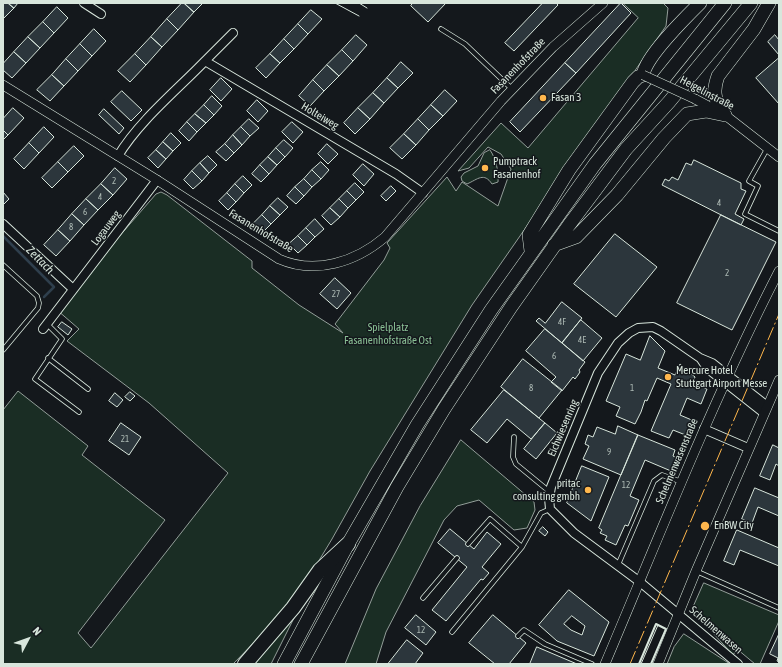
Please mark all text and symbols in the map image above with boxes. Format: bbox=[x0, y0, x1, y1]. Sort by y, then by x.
street label: Fasanenhofstraße bbox=[488, 35, 548, 97]
street label: Heigelinstraße bbox=[678, 73, 736, 113]
place label: Fasan 3 bbox=[551, 91, 581, 105]
marker: Fasan 3 bbox=[538, 93, 548, 103]
street label: Holteiweg bbox=[299, 100, 341, 132]
place label: Pumptrack Fasanenhof bbox=[493, 155, 541, 181]
marker: Pumptrack Fasanenhof bbox=[480, 163, 490, 173]
house number: 2 bbox=[112, 176, 116, 186]
house number: 4 bbox=[98, 192, 102, 202]
house number: 4 bbox=[717, 198, 721, 208]
house number: 6 bbox=[83, 207, 87, 217]
street label: Fasanenhofstraße bbox=[226, 207, 296, 255]
street label: Logauweg bbox=[89, 208, 123, 248]
house number: 8 bbox=[69, 222, 73, 232]
water label: Zettach bbox=[23, 243, 57, 277]
house number: 2 bbox=[725, 268, 729, 278]
house number: 27 bbox=[332, 289, 340, 299]
house number: 4F bbox=[558, 317, 566, 327]
park label: Spielplatz Fasanenhofstraße Ost bbox=[344, 321, 432, 347]
house number: 4E bbox=[578, 335, 586, 345]
house number: 6 bbox=[552, 351, 556, 361]
place label: Mercure Hotel Stuttgart Airport Messe bbox=[676, 364, 767, 390]
marker: Mercure Hotel Stuttgart Airport Messe bbox=[663, 372, 673, 382]
house number: 8 bbox=[529, 383, 533, 393]
house number: 1 bbox=[630, 383, 634, 393]
street label: Eichwiesenring bbox=[545, 397, 581, 459]
street label: Schelmenwasenstraße bbox=[653, 416, 701, 506]
house number: 21 bbox=[121, 434, 129, 444]
house number: 9 bbox=[607, 447, 611, 457]
place label: pritac consulting gmbh bbox=[513, 477, 580, 503]
house number: 12 bbox=[622, 480, 630, 490]
marker: pritac consulting gmbh bbox=[583, 485, 593, 495]
place label: EnBW City bbox=[714, 519, 754, 533]
marker: EnBW City bbox=[699, 520, 711, 532]
street label: Schelmenwasen bbox=[687, 603, 745, 657]
north arrow bbox=[8, 619, 48, 659]
text: N bbox=[30, 625, 44, 638]
house number: 12 bbox=[417, 625, 425, 635]

